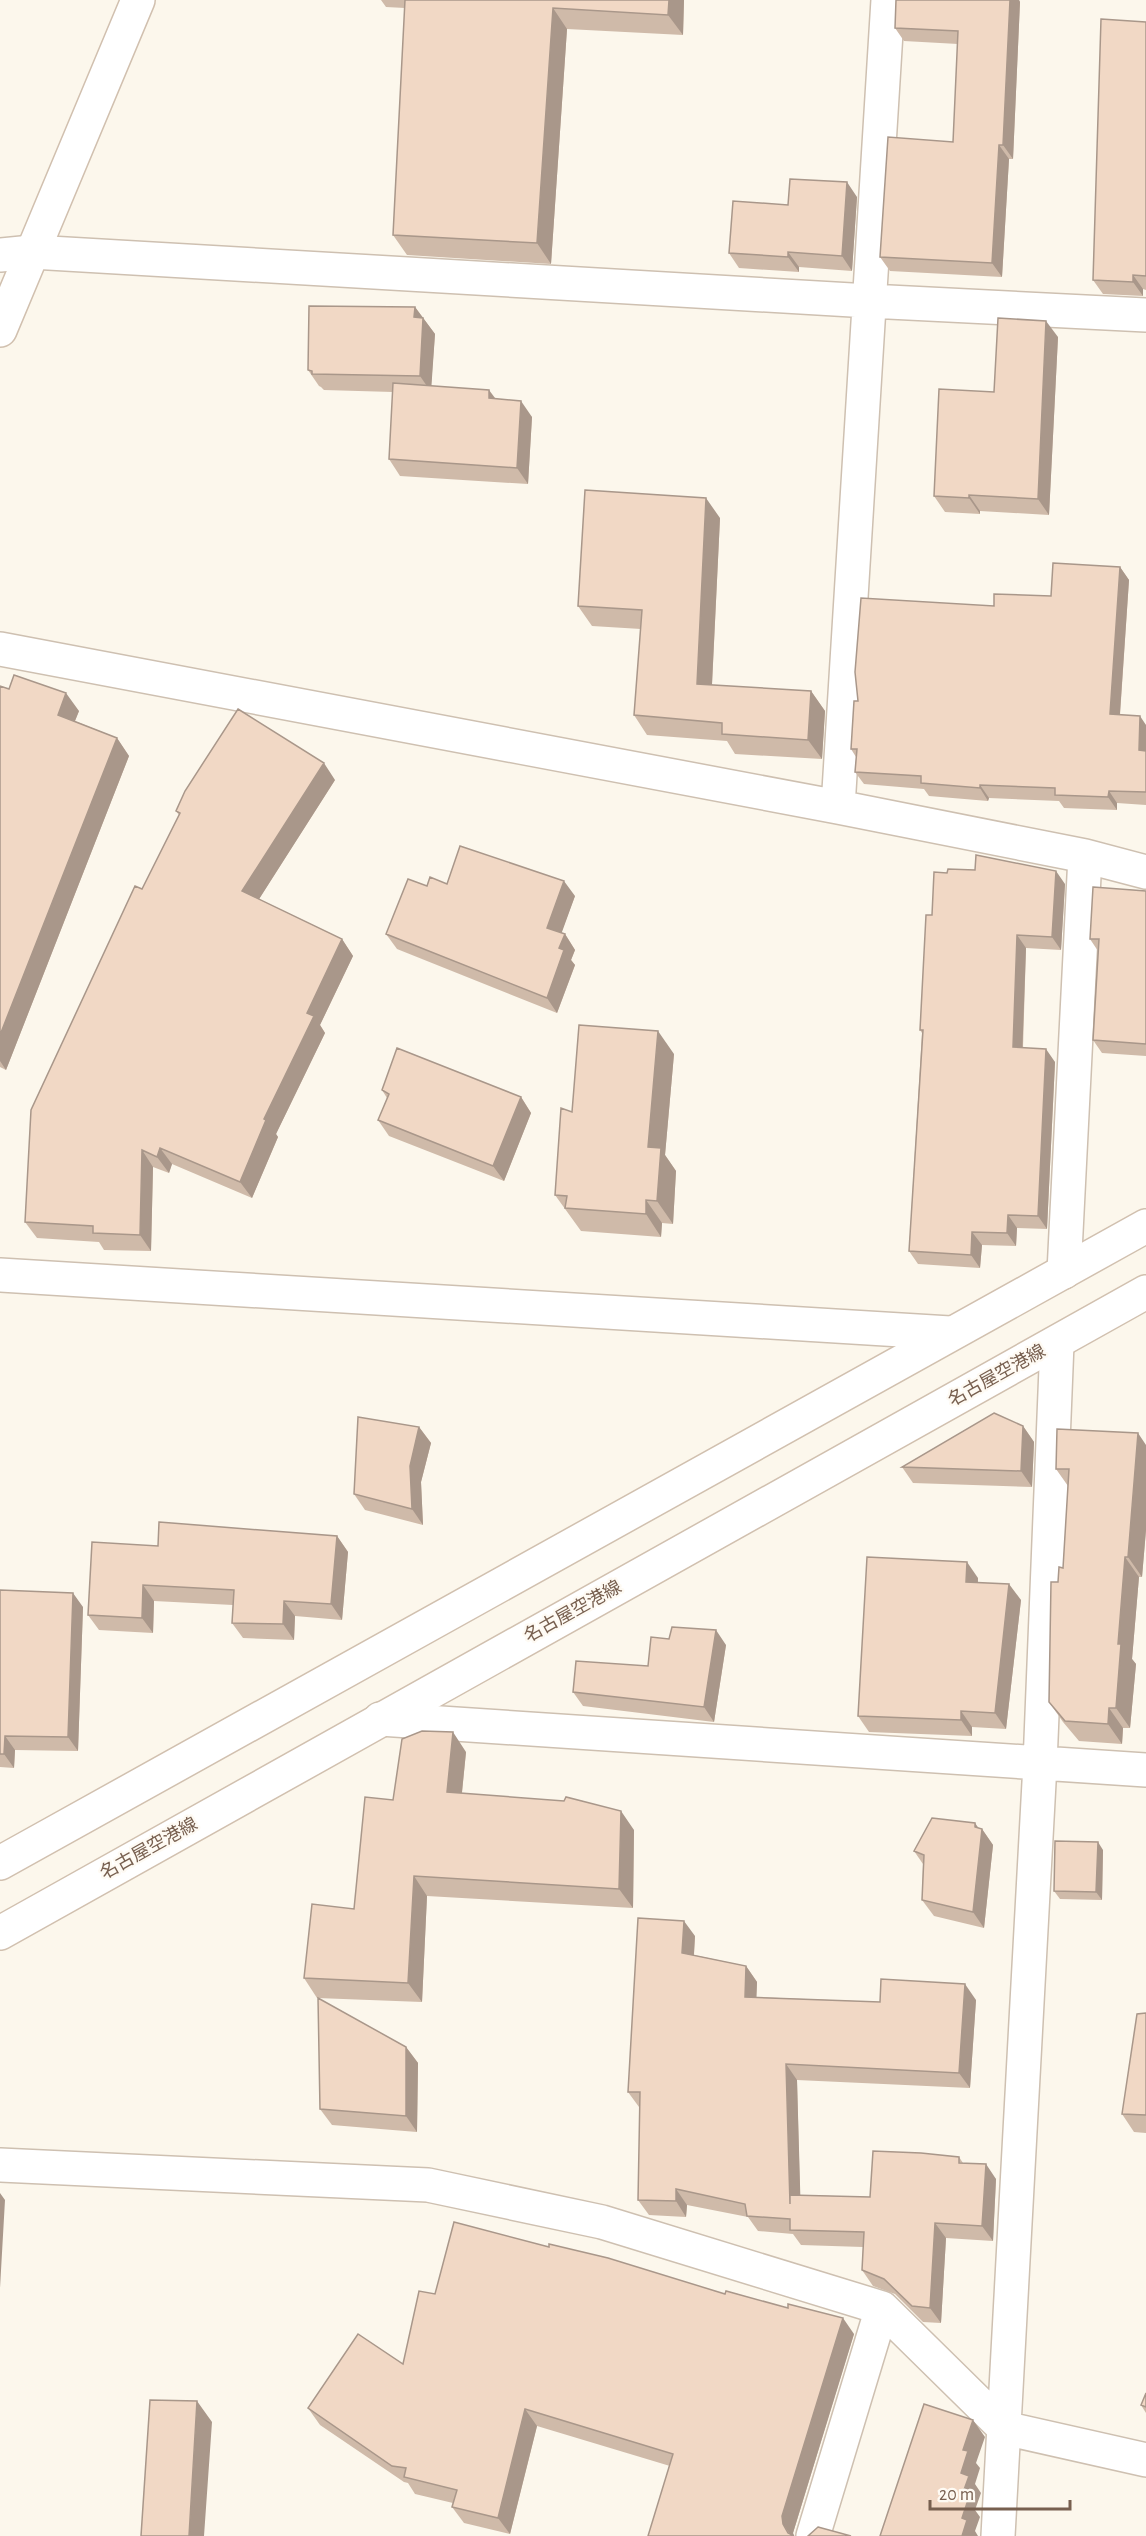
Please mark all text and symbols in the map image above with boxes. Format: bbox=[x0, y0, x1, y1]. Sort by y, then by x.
street label: 名古屋空港線 bbox=[944, 1340, 1049, 1410]
street label: 名古屋空港線 bbox=[520, 1576, 625, 1646]
street label: 名古屋空港線 bbox=[96, 1813, 201, 1883]
scale bar bbox=[930, 2473, 1070, 2511]
text: 20 m bbox=[939, 2486, 974, 2504]

